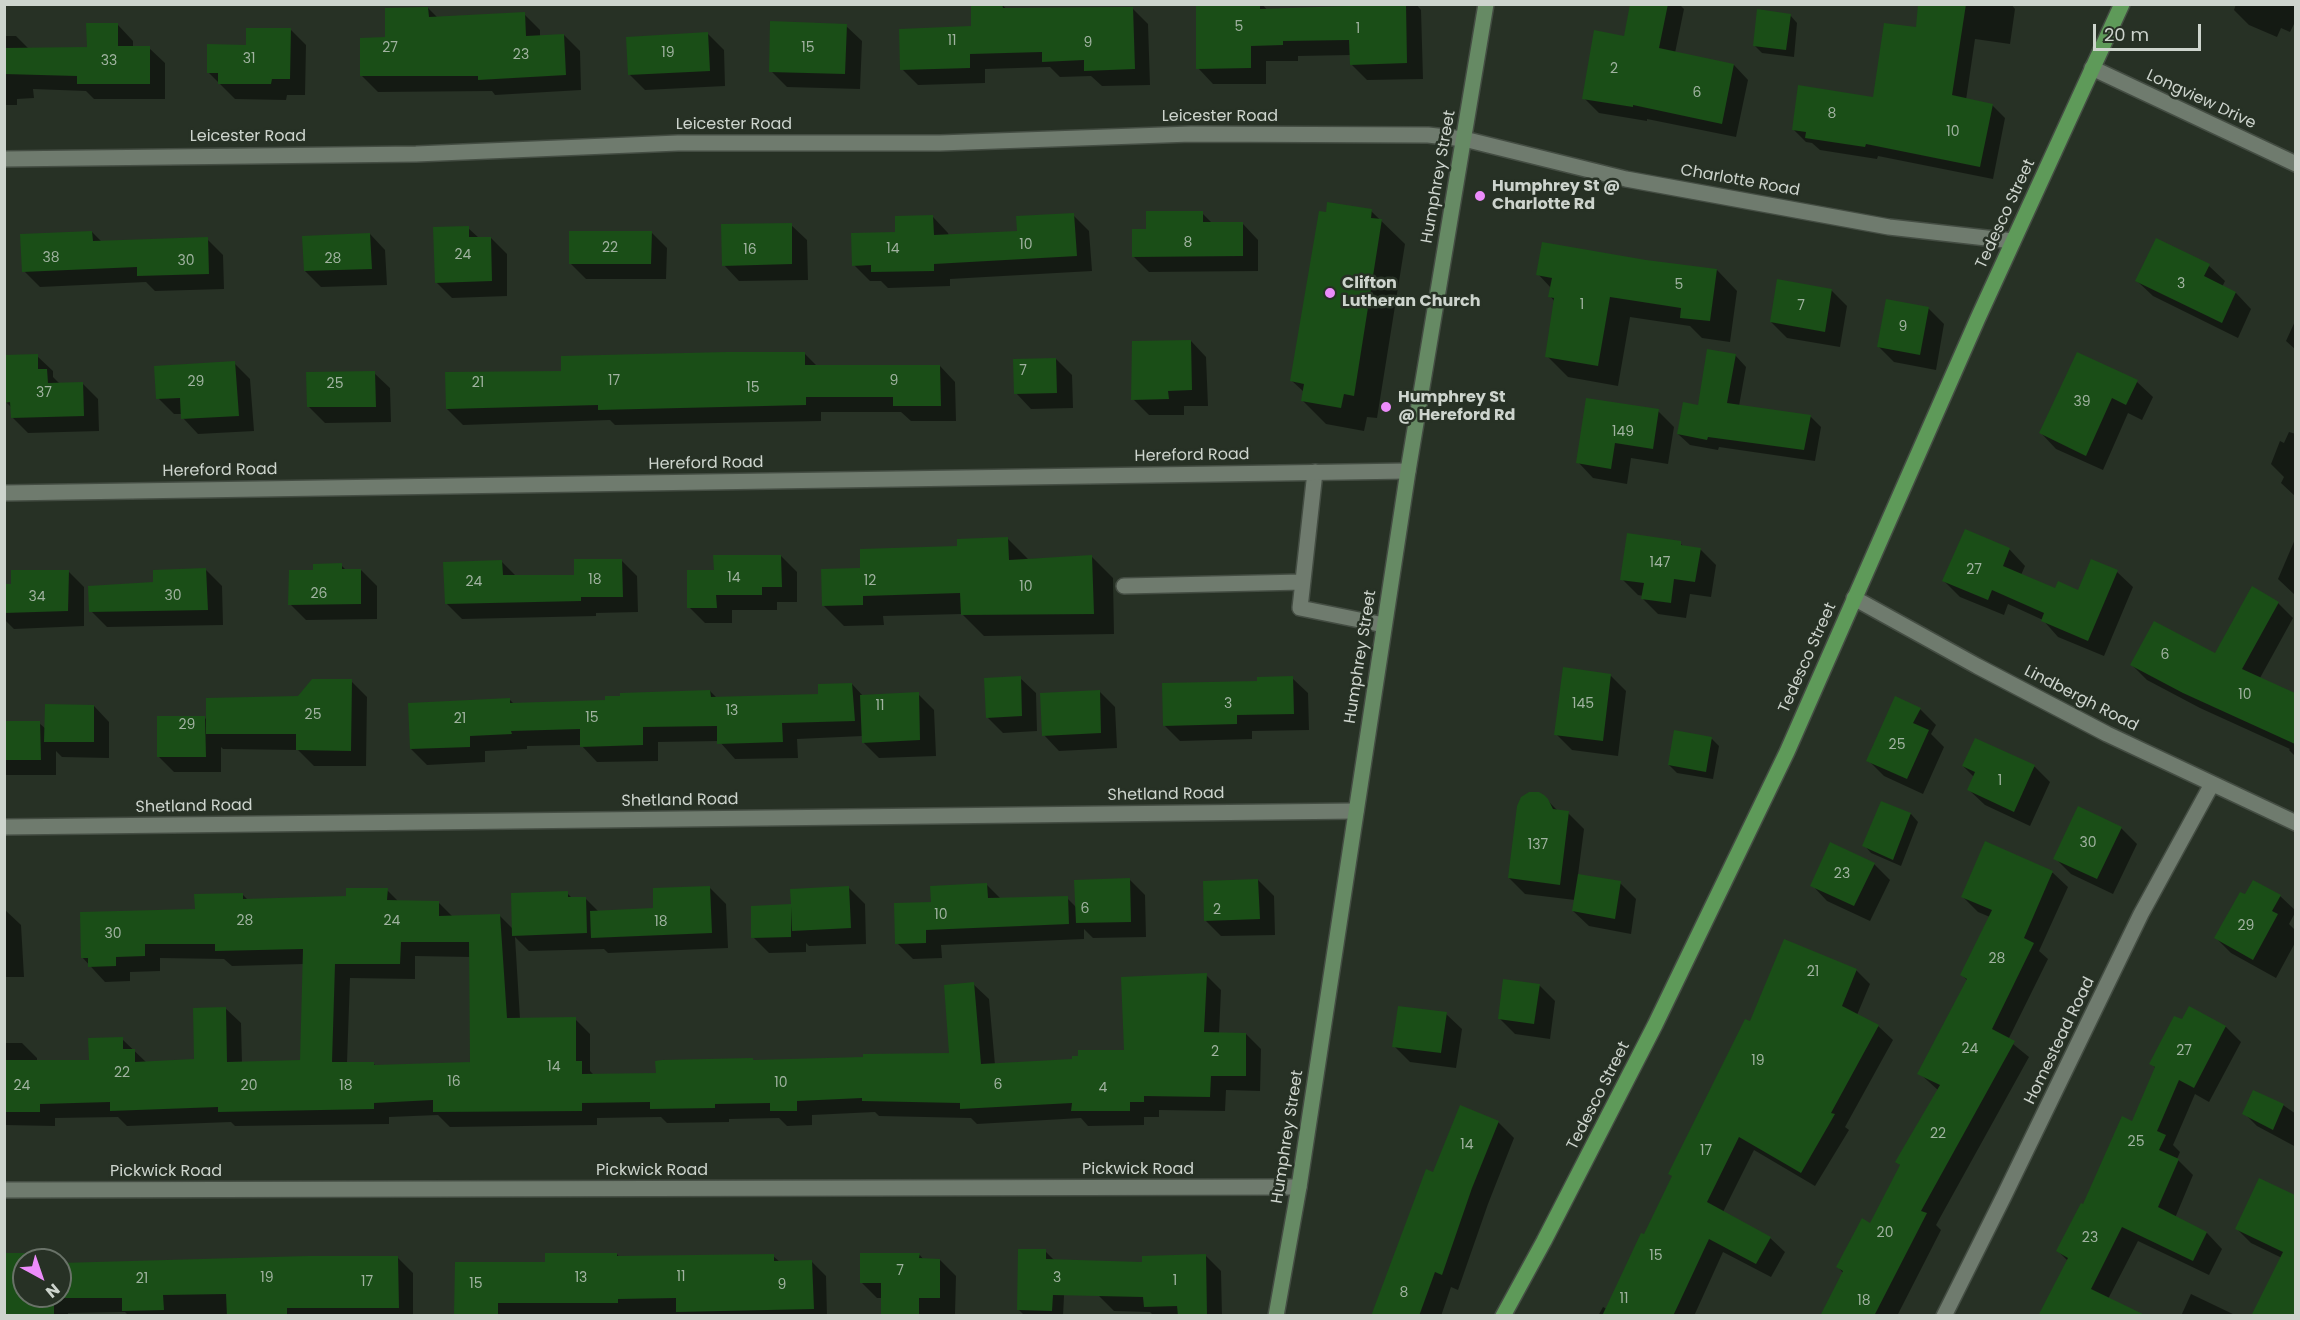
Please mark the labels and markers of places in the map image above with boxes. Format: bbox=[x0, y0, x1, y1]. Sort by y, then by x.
place label: Humphrey St @ Charlotte Rd bbox=[1492, 177, 1620, 215]
marker: Humphrey St @ Charlotte Rd bbox=[1473, 189, 1487, 203]
place label: Clifton Lutheran Church bbox=[1342, 274, 1481, 312]
marker: Clifton Lutheran Church bbox=[1323, 286, 1337, 300]
place label: Humphrey St @ Hereford Rd bbox=[1398, 388, 1515, 426]
marker: Humphrey St @ Hereford Rd bbox=[1379, 400, 1393, 414]

